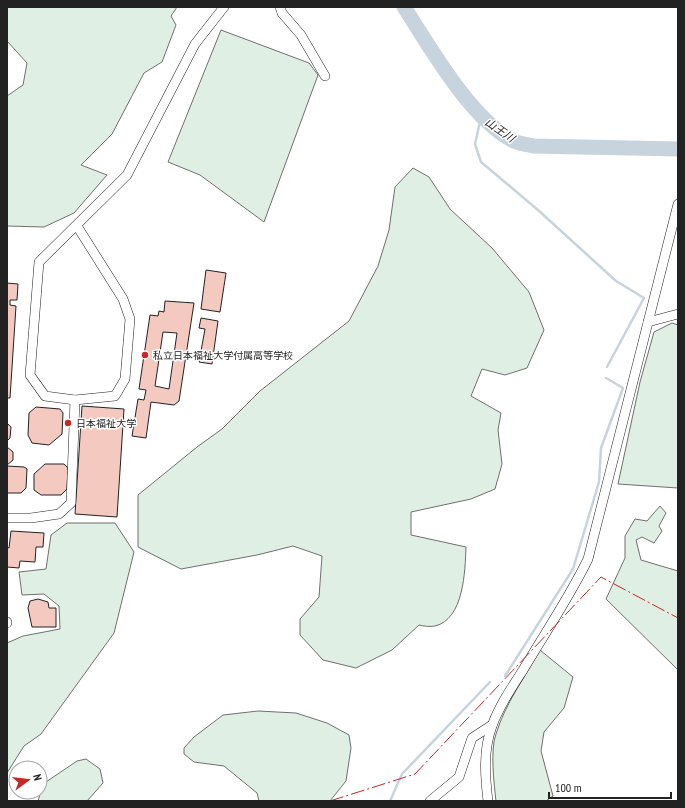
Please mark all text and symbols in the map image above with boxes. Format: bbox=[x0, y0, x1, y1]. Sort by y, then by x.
water label: 山王川 bbox=[482, 115, 518, 146]
place label: 私立日本福祉大学付属高等学校 bbox=[153, 349, 293, 362]
marker: 私立日本福祉大学付属高等学校 bbox=[140, 350, 150, 360]
place label: 日本福祉大学 bbox=[76, 417, 136, 430]
marker: 日本福祉大学 bbox=[63, 418, 73, 428]
north arrow bbox=[8, 760, 48, 800]
text: N bbox=[30, 773, 45, 782]
scale bar bbox=[549, 774, 671, 800]
text: 100 m bbox=[555, 780, 582, 795]

